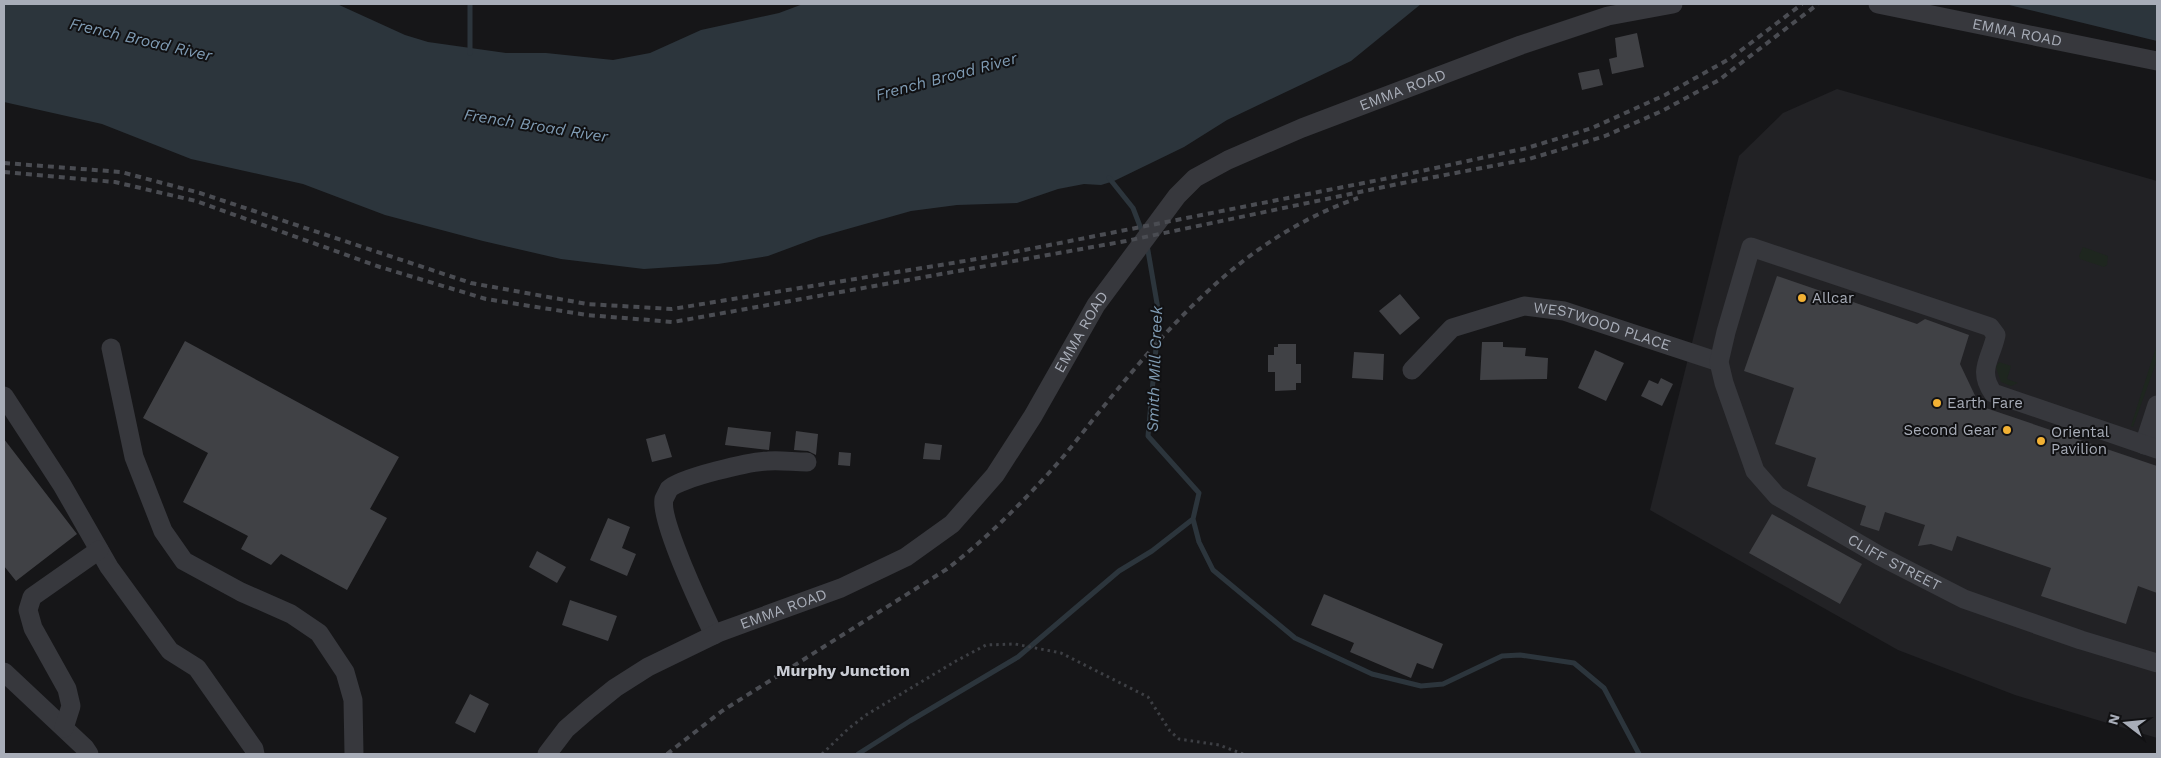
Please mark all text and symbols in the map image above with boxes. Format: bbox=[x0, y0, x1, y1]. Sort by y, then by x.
water label: French Broad River bbox=[68, 14, 215, 65]
street label: EMMA ROAD bbox=[1971, 14, 2064, 50]
water label: French Broad River bbox=[873, 48, 1020, 105]
street label: EMMA ROAD bbox=[1357, 65, 1448, 114]
water label: French Broad River bbox=[463, 105, 610, 146]
street label: EMMA ROAD bbox=[1050, 288, 1112, 376]
place label: Allcar bbox=[1812, 289, 1854, 307]
marker: Allcar bbox=[1796, 292, 1808, 304]
street label: WESTWOOD PLACE bbox=[1532, 298, 1673, 354]
water label: Smith Mill Creek bbox=[1143, 304, 1166, 432]
place label: Earth Fare bbox=[1947, 394, 2023, 412]
marker: Earth Fare bbox=[1931, 397, 1943, 409]
place label: Second Gear bbox=[1903, 421, 1997, 439]
place label: Oriental Pavilion bbox=[2051, 423, 2110, 458]
marker: Second Gear bbox=[2001, 424, 2013, 436]
marker: Oriental Pavilion bbox=[2035, 435, 2047, 447]
street label: CLIFF STREET bbox=[1844, 530, 1944, 595]
street label: EMMA ROAD bbox=[738, 585, 829, 633]
district label: Murphy Junction bbox=[776, 661, 910, 680]
north arrow bbox=[2101, 698, 2151, 748]
text: N bbox=[2104, 712, 2123, 727]

